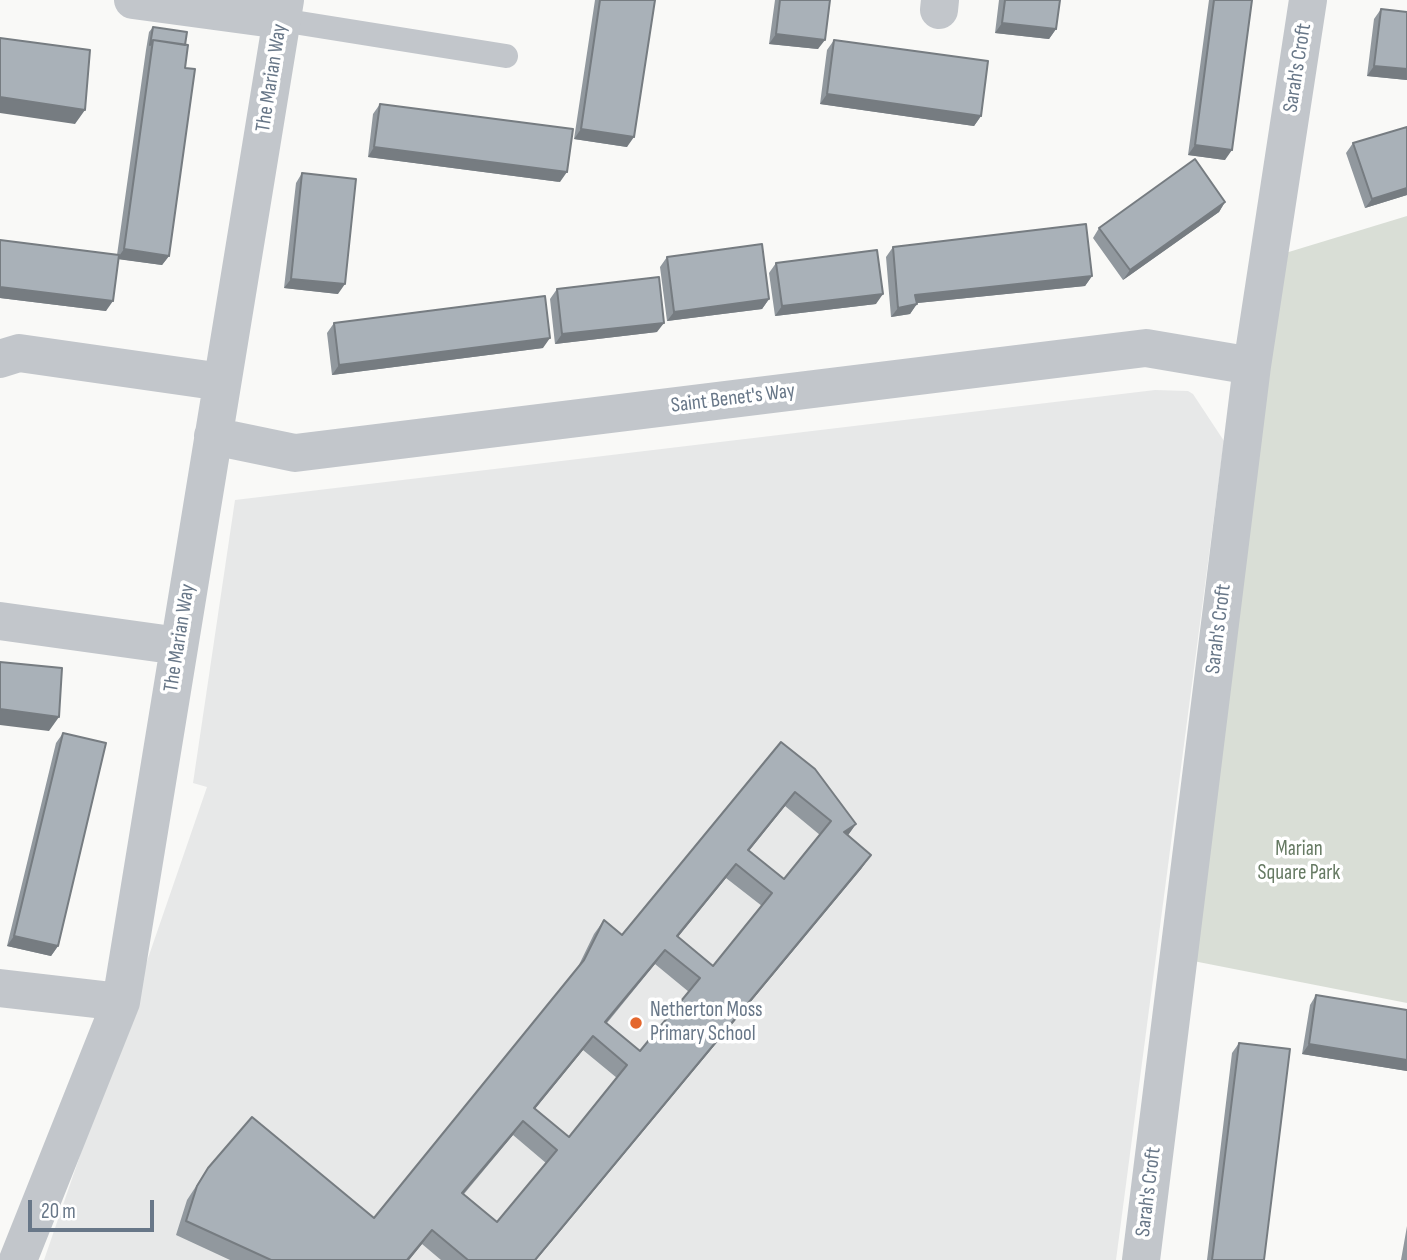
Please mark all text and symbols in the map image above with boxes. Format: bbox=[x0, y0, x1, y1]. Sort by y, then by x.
street label: The Marian Way bbox=[251, 22, 293, 134]
street label: Sarah's Croft bbox=[1279, 22, 1317, 114]
street label: Saint Benet's Way bbox=[670, 379, 796, 419]
street label: The Marian Way bbox=[159, 582, 201, 694]
street label: Sarah's Croft bbox=[1201, 583, 1237, 675]
park label: Marian Square Park bbox=[1258, 837, 1340, 887]
place label: Netherton Moss Primary School bbox=[650, 998, 763, 1048]
marker: Netherton Moss Primary School bbox=[628, 1015, 644, 1031]
street label: Sarah's Croft bbox=[1131, 1146, 1167, 1238]
scale bar bbox=[32, 1186, 158, 1230]
text: 20 m bbox=[41, 1199, 76, 1224]

